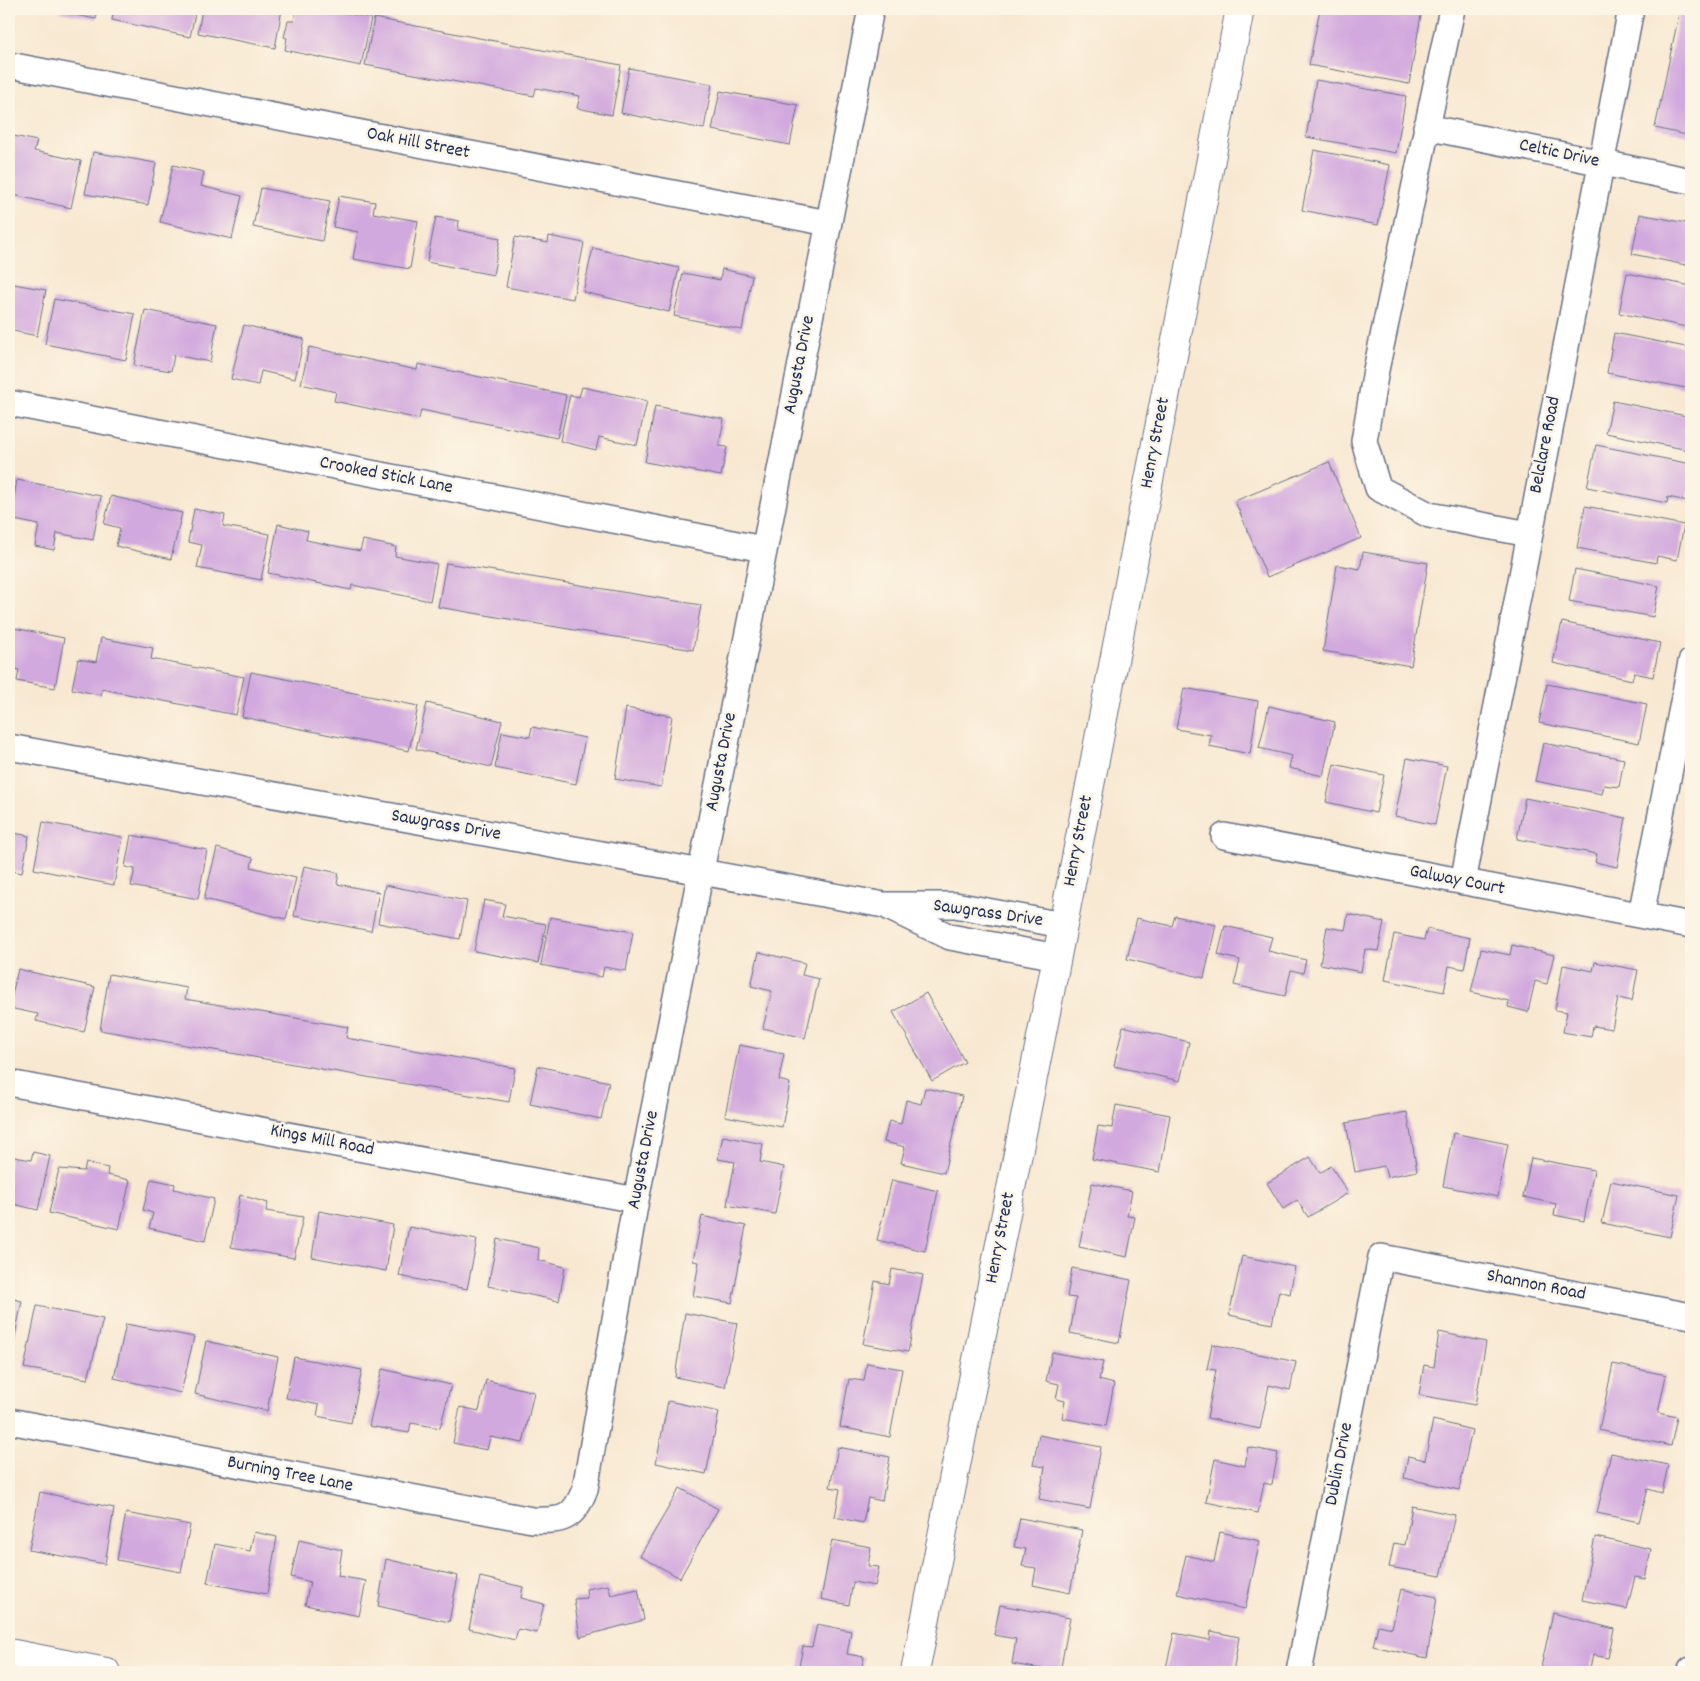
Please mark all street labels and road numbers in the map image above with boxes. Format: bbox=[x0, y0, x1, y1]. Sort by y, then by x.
street label: Oak Hill Street bbox=[364, 121, 472, 167]
street label: Celtic Drive bbox=[1516, 132, 1602, 176]
street label: Augusta Drive bbox=[777, 313, 823, 417]
street label: Belclare Road bbox=[1523, 394, 1569, 496]
street label: Henry Street bbox=[1134, 395, 1178, 491]
street label: Crooked Stick Lane bbox=[317, 450, 455, 502]
street label: Augusta Drive bbox=[699, 710, 745, 814]
street label: Henry Street bbox=[1057, 793, 1101, 889]
street label: Sawgrass Drive bbox=[389, 803, 503, 849]
street label: Galway Court bbox=[1407, 859, 1507, 903]
street label: Sawgrass Drive bbox=[931, 893, 1045, 935]
street label: Augusta Drive bbox=[621, 1108, 667, 1212]
street label: Kings Mill Road bbox=[268, 1118, 376, 1164]
street label: Henry Street bbox=[979, 1190, 1023, 1286]
street label: Shannon Road bbox=[1484, 1263, 1588, 1309]
street label: Dublin Drive bbox=[1319, 1420, 1361, 1508]
street label: Burning Tree Lane bbox=[225, 1450, 355, 1500]

